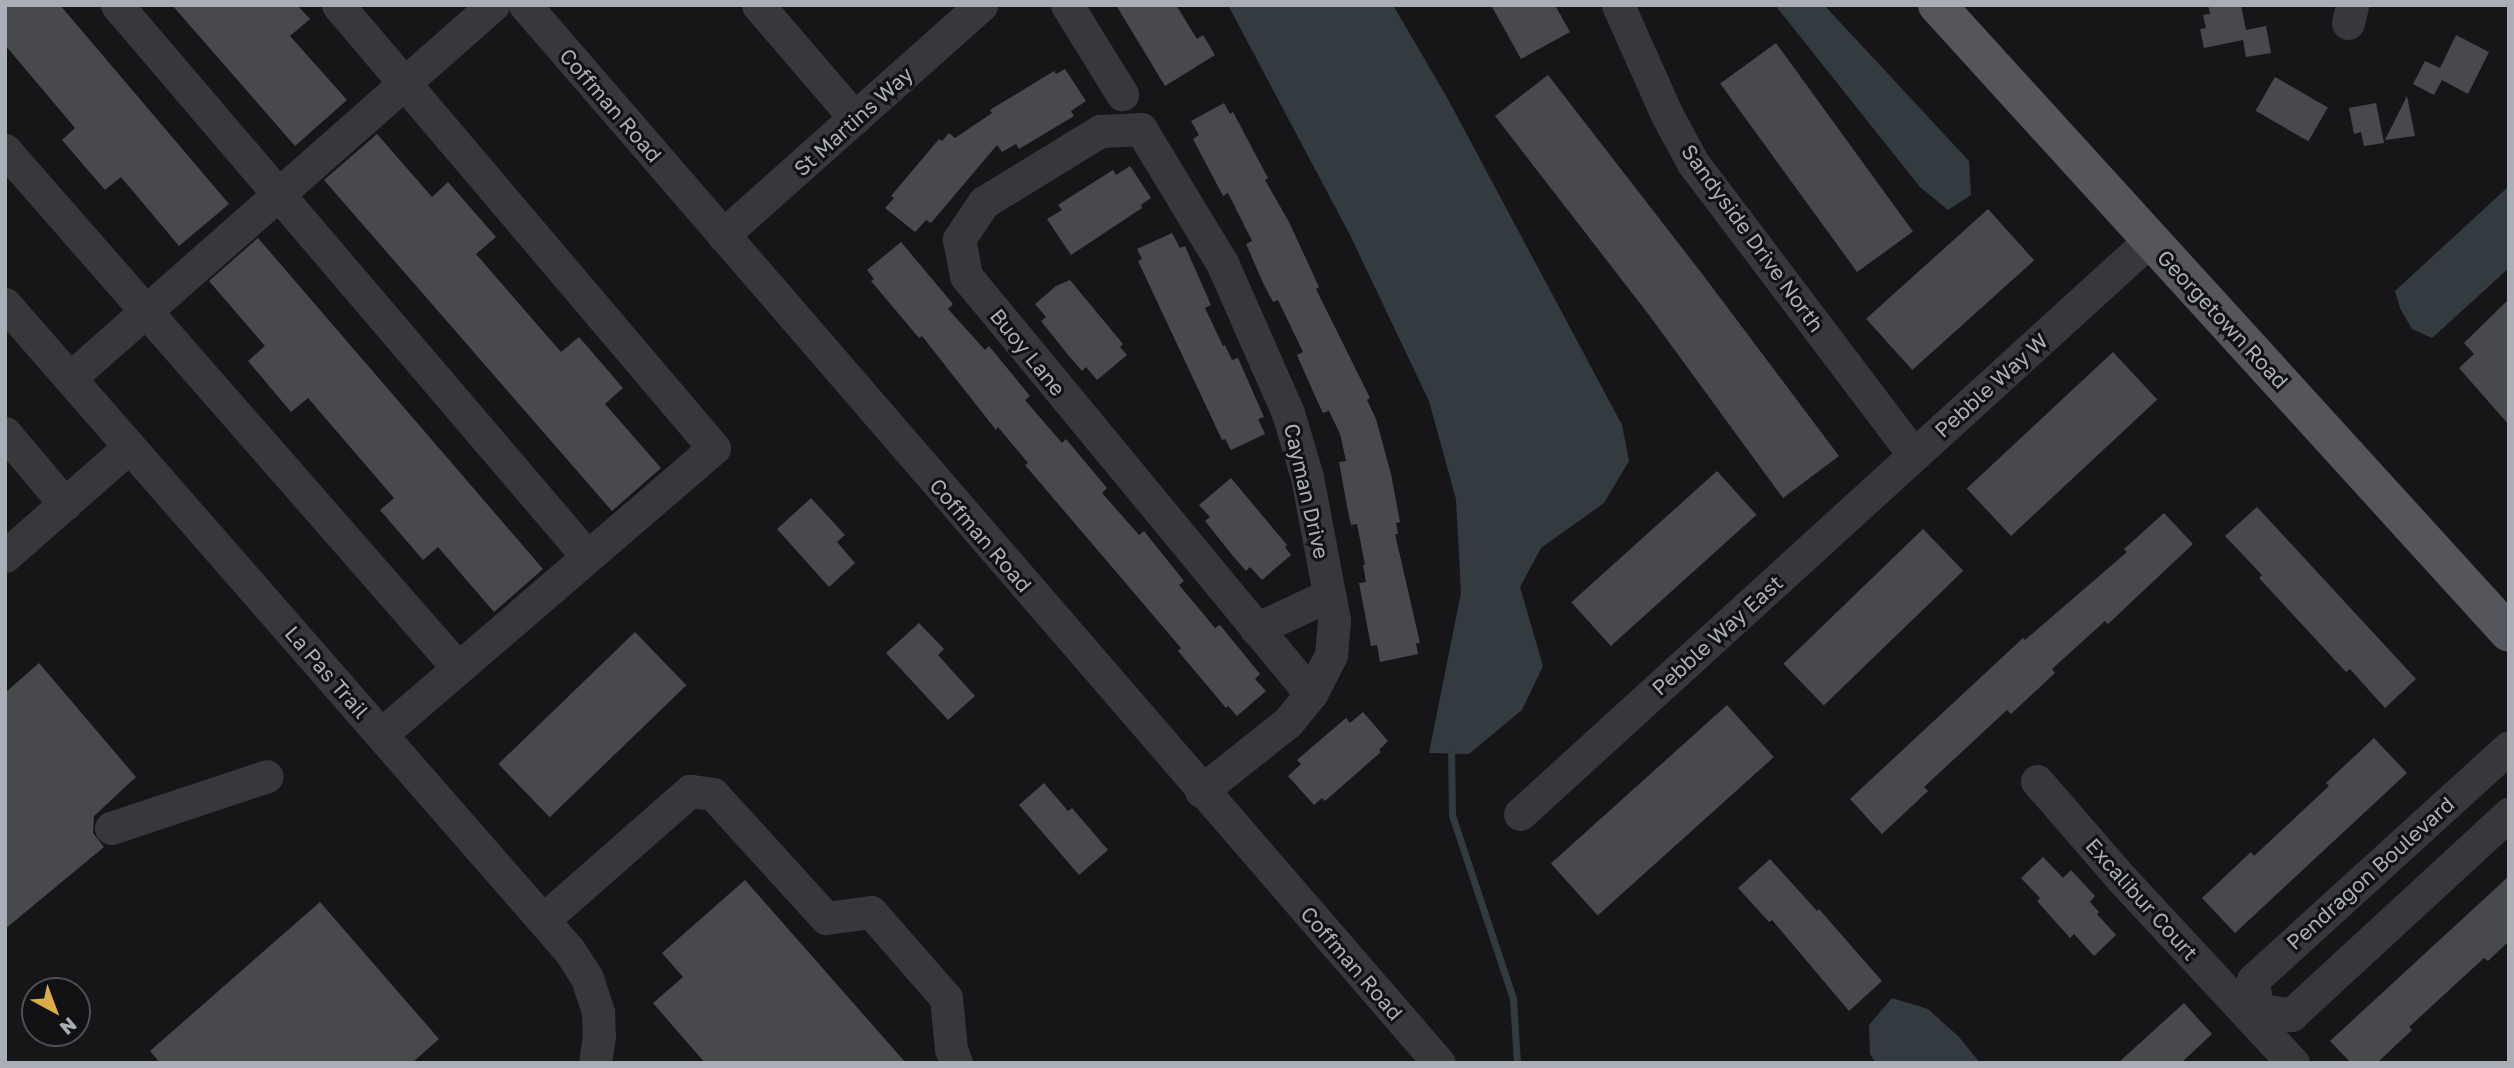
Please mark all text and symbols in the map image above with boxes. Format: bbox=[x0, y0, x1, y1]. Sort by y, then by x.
street label: Coffman Road bbox=[555, 43, 667, 167]
street label: St Martins Way bbox=[788, 61, 918, 181]
street label: Sandyside Drive North bbox=[1676, 139, 1830, 337]
street label: Georgetown Road bbox=[2152, 245, 2294, 393]
street label: Buoy Lane bbox=[985, 303, 1071, 401]
street label: Pebble Way W bbox=[1929, 328, 2053, 442]
street label: Cayman Drive bbox=[1279, 421, 1335, 561]
street label: Coffman Road bbox=[925, 473, 1037, 597]
street label: Pebble Way East bbox=[1646, 570, 1788, 700]
street label: La Pas Trail bbox=[280, 621, 374, 723]
street label: Pendragon Boulevard bbox=[2281, 791, 2459, 955]
street label: Excalibur Court bbox=[2081, 833, 2203, 965]
street label: Coffman Road bbox=[1296, 901, 1408, 1025]
north arrow bbox=[21, 977, 91, 1047]
text: N bbox=[56, 1013, 82, 1040]

